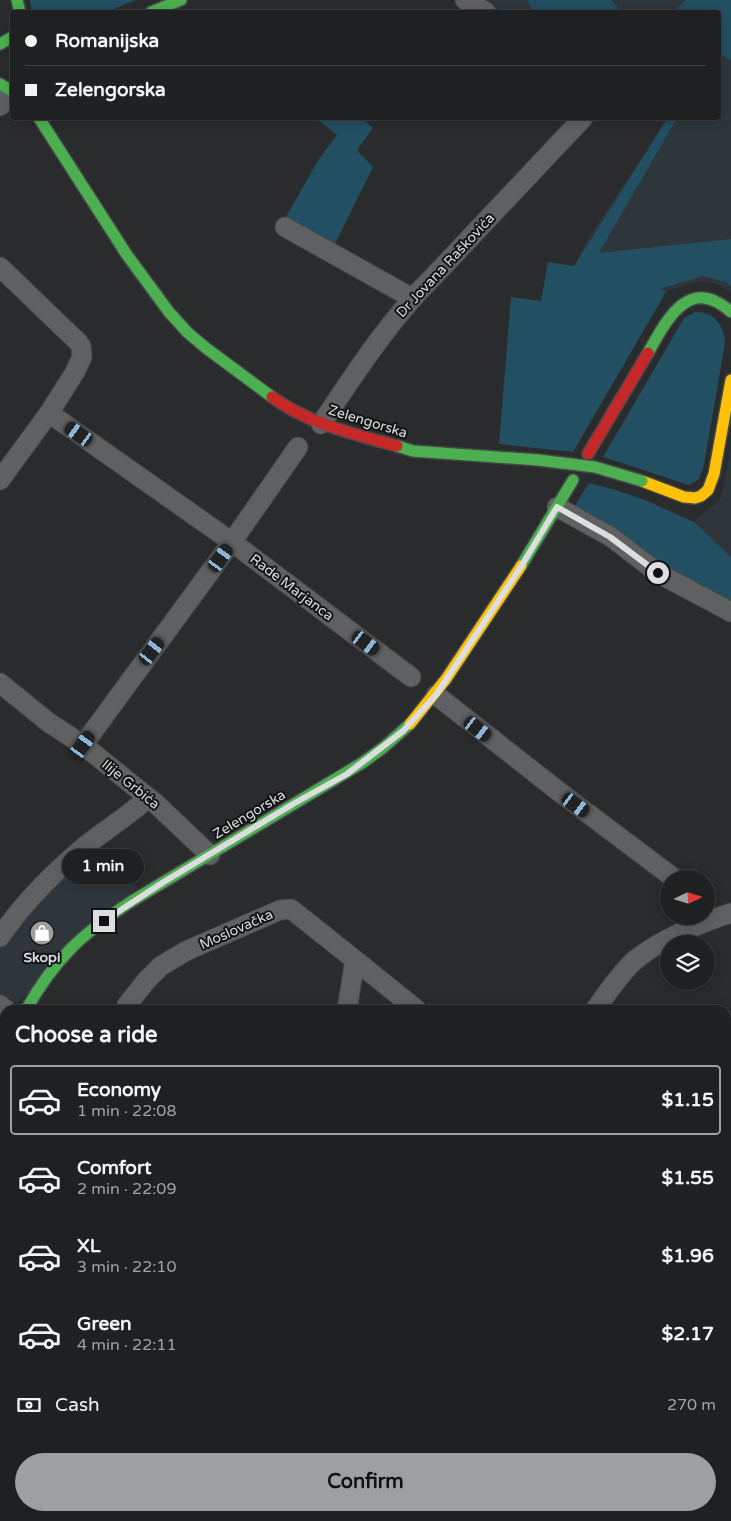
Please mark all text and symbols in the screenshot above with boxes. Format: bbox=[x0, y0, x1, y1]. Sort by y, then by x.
text: Romanijska bbox=[55, 30, 159, 52]
text: Zelengorska bbox=[55, 79, 166, 101]
street label: Dr Jovana Raškovića bbox=[393, 210, 498, 321]
street label: Zelengorska bbox=[326, 401, 409, 442]
car bbox=[62, 419, 95, 449]
car bbox=[206, 541, 235, 575]
street label: Rade Marjanca bbox=[247, 550, 337, 624]
route start bbox=[647, 562, 669, 584]
car bbox=[349, 628, 382, 658]
car bbox=[136, 635, 167, 667]
car bbox=[461, 714, 494, 744]
car bbox=[68, 728, 97, 762]
street label: Ilije Grbića bbox=[98, 756, 163, 813]
street label: Zelengorska bbox=[210, 786, 289, 843]
car bbox=[559, 790, 592, 820]
callout: 1 min bbox=[63, 848, 145, 884]
text: 1 min bbox=[82, 856, 124, 876]
north arrow bbox=[660, 870, 715, 925]
map controls bbox=[660, 870, 715, 990]
street label: Moslovačka bbox=[197, 906, 276, 953]
route end bbox=[93, 910, 115, 932]
shop icon: Skopi bbox=[29, 920, 55, 946]
button: layers bbox=[660, 935, 715, 990]
place label: Skopi bbox=[24, 949, 60, 966]
text: Choose a ride bbox=[15, 1022, 158, 1048]
icon: car bbox=[17, 1078, 62, 1123]
text: Economy bbox=[77, 1079, 161, 1101]
text: $1.15 bbox=[662, 1089, 714, 1111]
text: 1 min · 22:08 bbox=[77, 1101, 176, 1121]
icon: car bbox=[17, 1156, 62, 1201]
text: Comfort bbox=[77, 1157, 151, 1179]
text: $1.55 bbox=[662, 1167, 714, 1189]
text: 2 min · 22:09 bbox=[77, 1179, 176, 1199]
icon: car bbox=[17, 1234, 62, 1279]
text: XL bbox=[77, 1235, 101, 1257]
text: $1.96 bbox=[662, 1245, 714, 1267]
text: 3 min · 22:10 bbox=[77, 1257, 176, 1277]
icon: car bbox=[17, 1312, 62, 1357]
text: Green bbox=[77, 1313, 131, 1335]
text: $2.17 bbox=[662, 1323, 714, 1345]
text: 4 min · 22:11 bbox=[77, 1335, 176, 1355]
icon: cash bbox=[15, 1391, 43, 1419]
text: Cash bbox=[55, 1394, 100, 1416]
text: 270 m bbox=[667, 1395, 716, 1415]
button: Confirm bbox=[15, 1453, 716, 1511]

